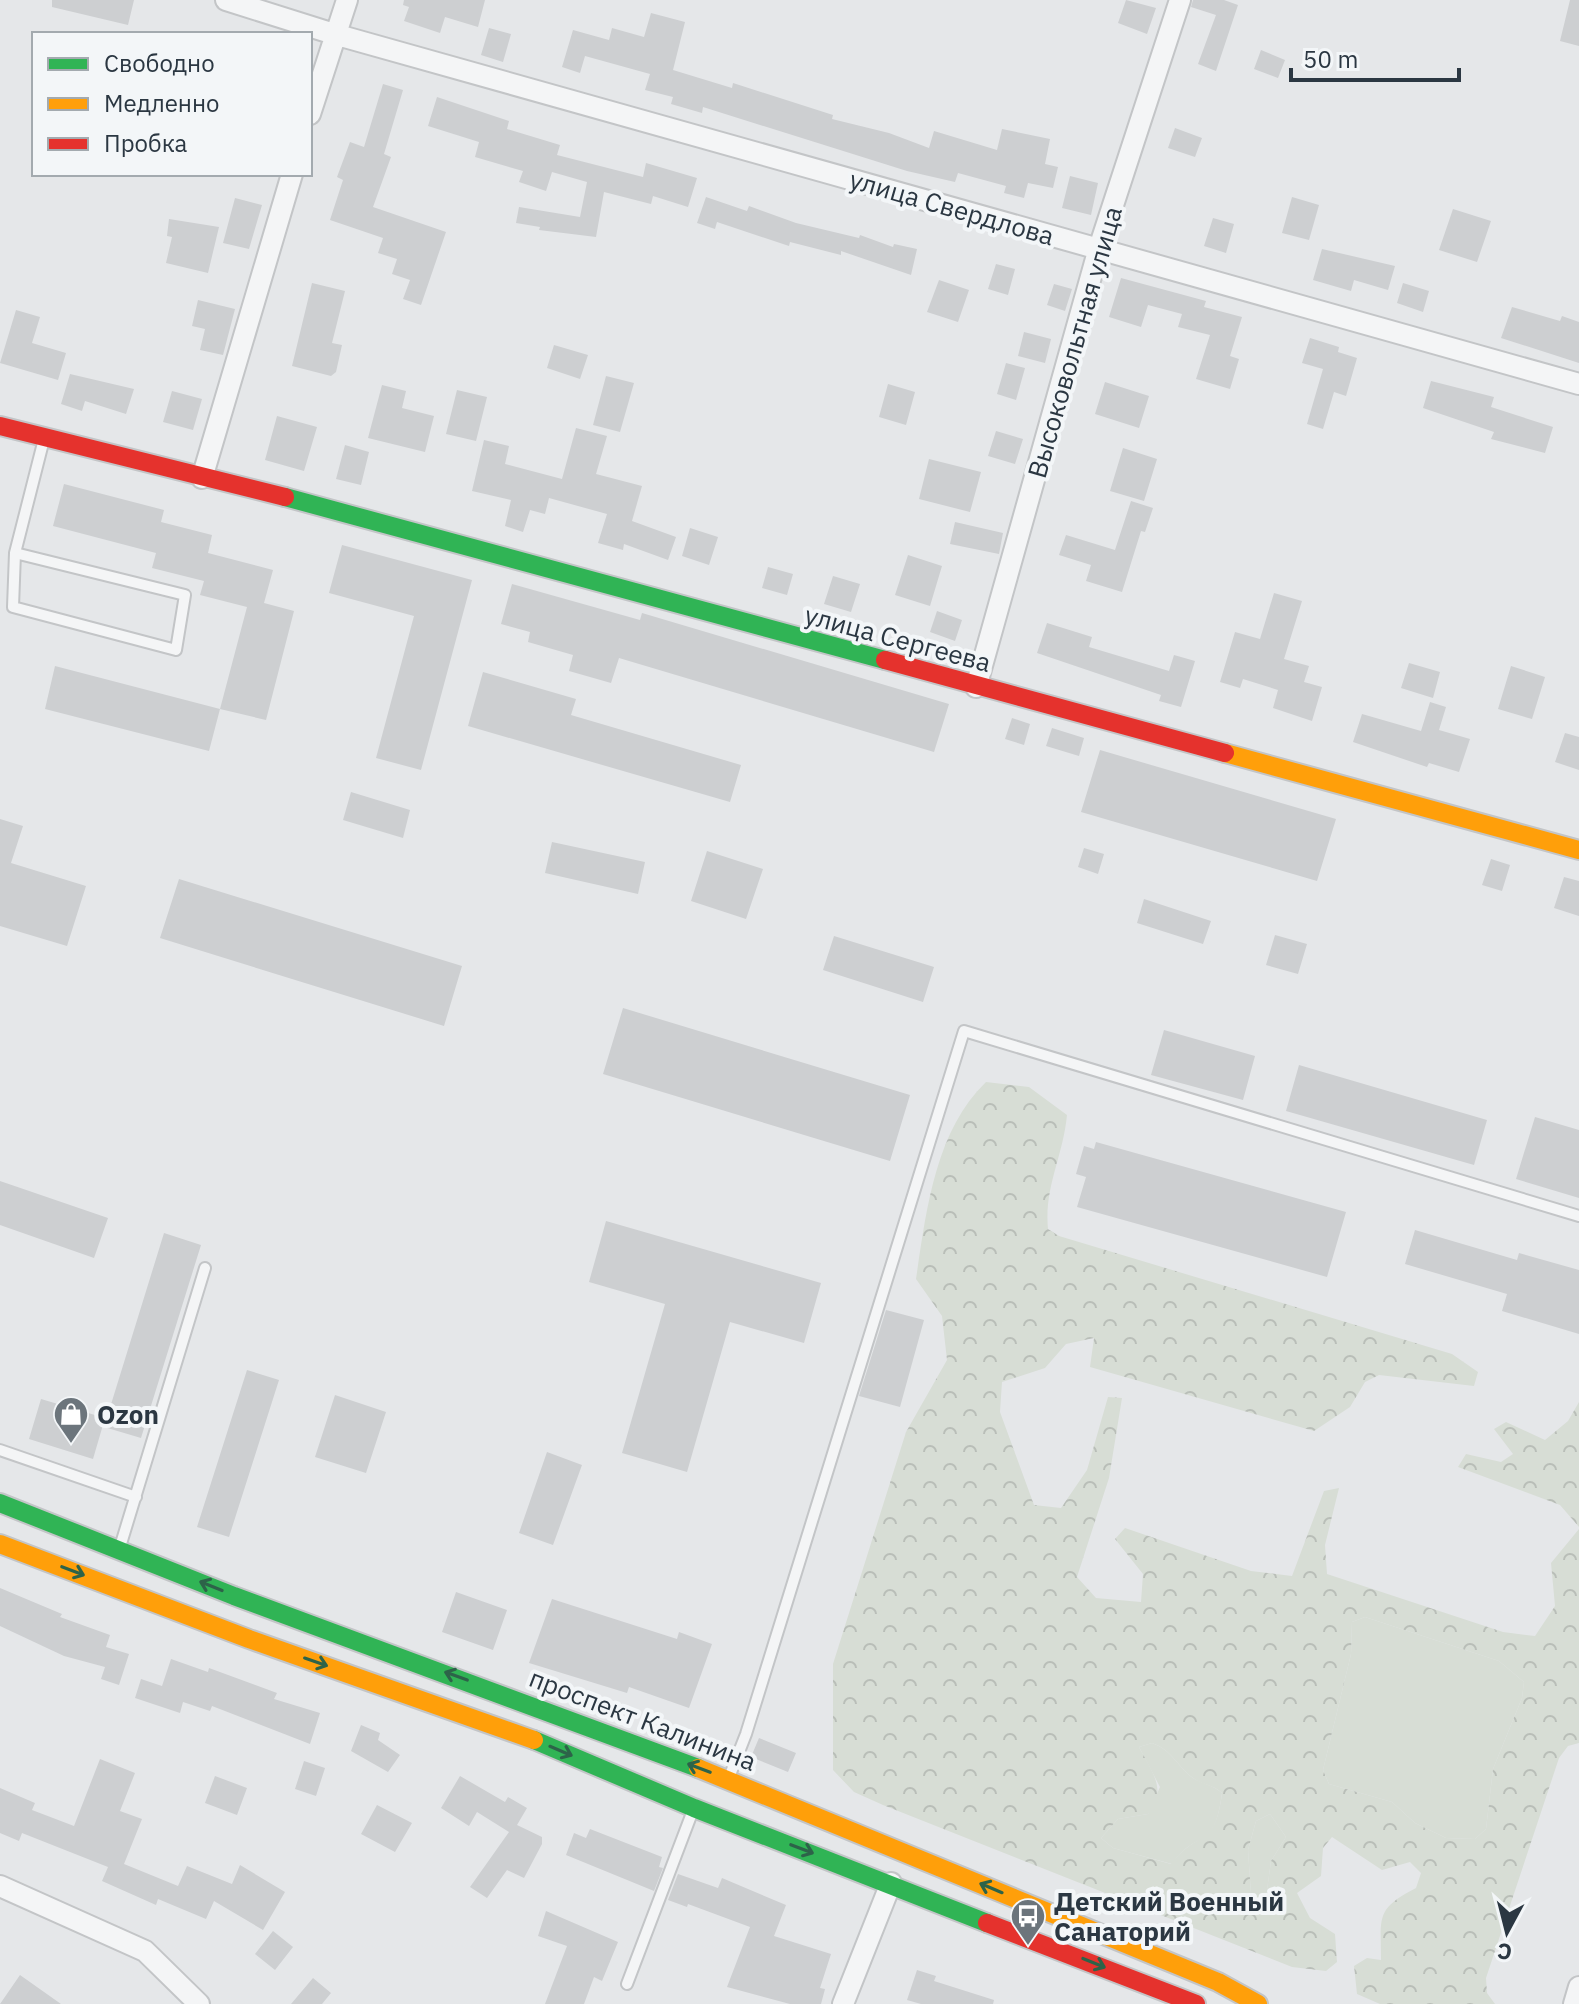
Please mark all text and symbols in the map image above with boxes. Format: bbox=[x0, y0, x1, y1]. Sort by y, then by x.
legend bbox=[32, 32, 312, 176]
scale bar bbox=[1291, 32, 1459, 82]
text: 50 m bbox=[1303, 43, 1358, 75]
text: Свободно bbox=[104, 47, 215, 79]
text: Медленно bbox=[104, 87, 220, 119]
text: Пробка bbox=[104, 127, 188, 159]
street label: улица Свердлова bbox=[846, 162, 1058, 252]
street label: Высоковольтная улица bbox=[1019, 202, 1129, 482]
street label: улица Сергеева bbox=[801, 597, 995, 679]
shop icon: Ozon bbox=[52, 1395, 90, 1445]
place label: Ozon bbox=[97, 1397, 159, 1431]
one-way arrow bbox=[60, 1565, 85, 1579]
one-way arrow bbox=[199, 1578, 224, 1593]
one-way arrow bbox=[304, 1656, 329, 1671]
street label: проспект Калинина bbox=[525, 1660, 761, 1778]
one-way arrow bbox=[444, 1667, 469, 1682]
one-way arrow bbox=[548, 1745, 573, 1760]
one-way arrow bbox=[687, 1760, 712, 1774]
one-way arrow bbox=[789, 1843, 814, 1857]
one-way arrow bbox=[979, 1879, 1004, 1894]
place label: Детский Военный Санаторий bbox=[1054, 1884, 1284, 1948]
north arrow bbox=[1467, 1892, 1547, 1972]
bus stop icon: Детский Военный Санаторий bbox=[1009, 1897, 1047, 1947]
text: С bbox=[1496, 1937, 1513, 1968]
one-way arrow bbox=[1081, 1957, 1105, 1972]

